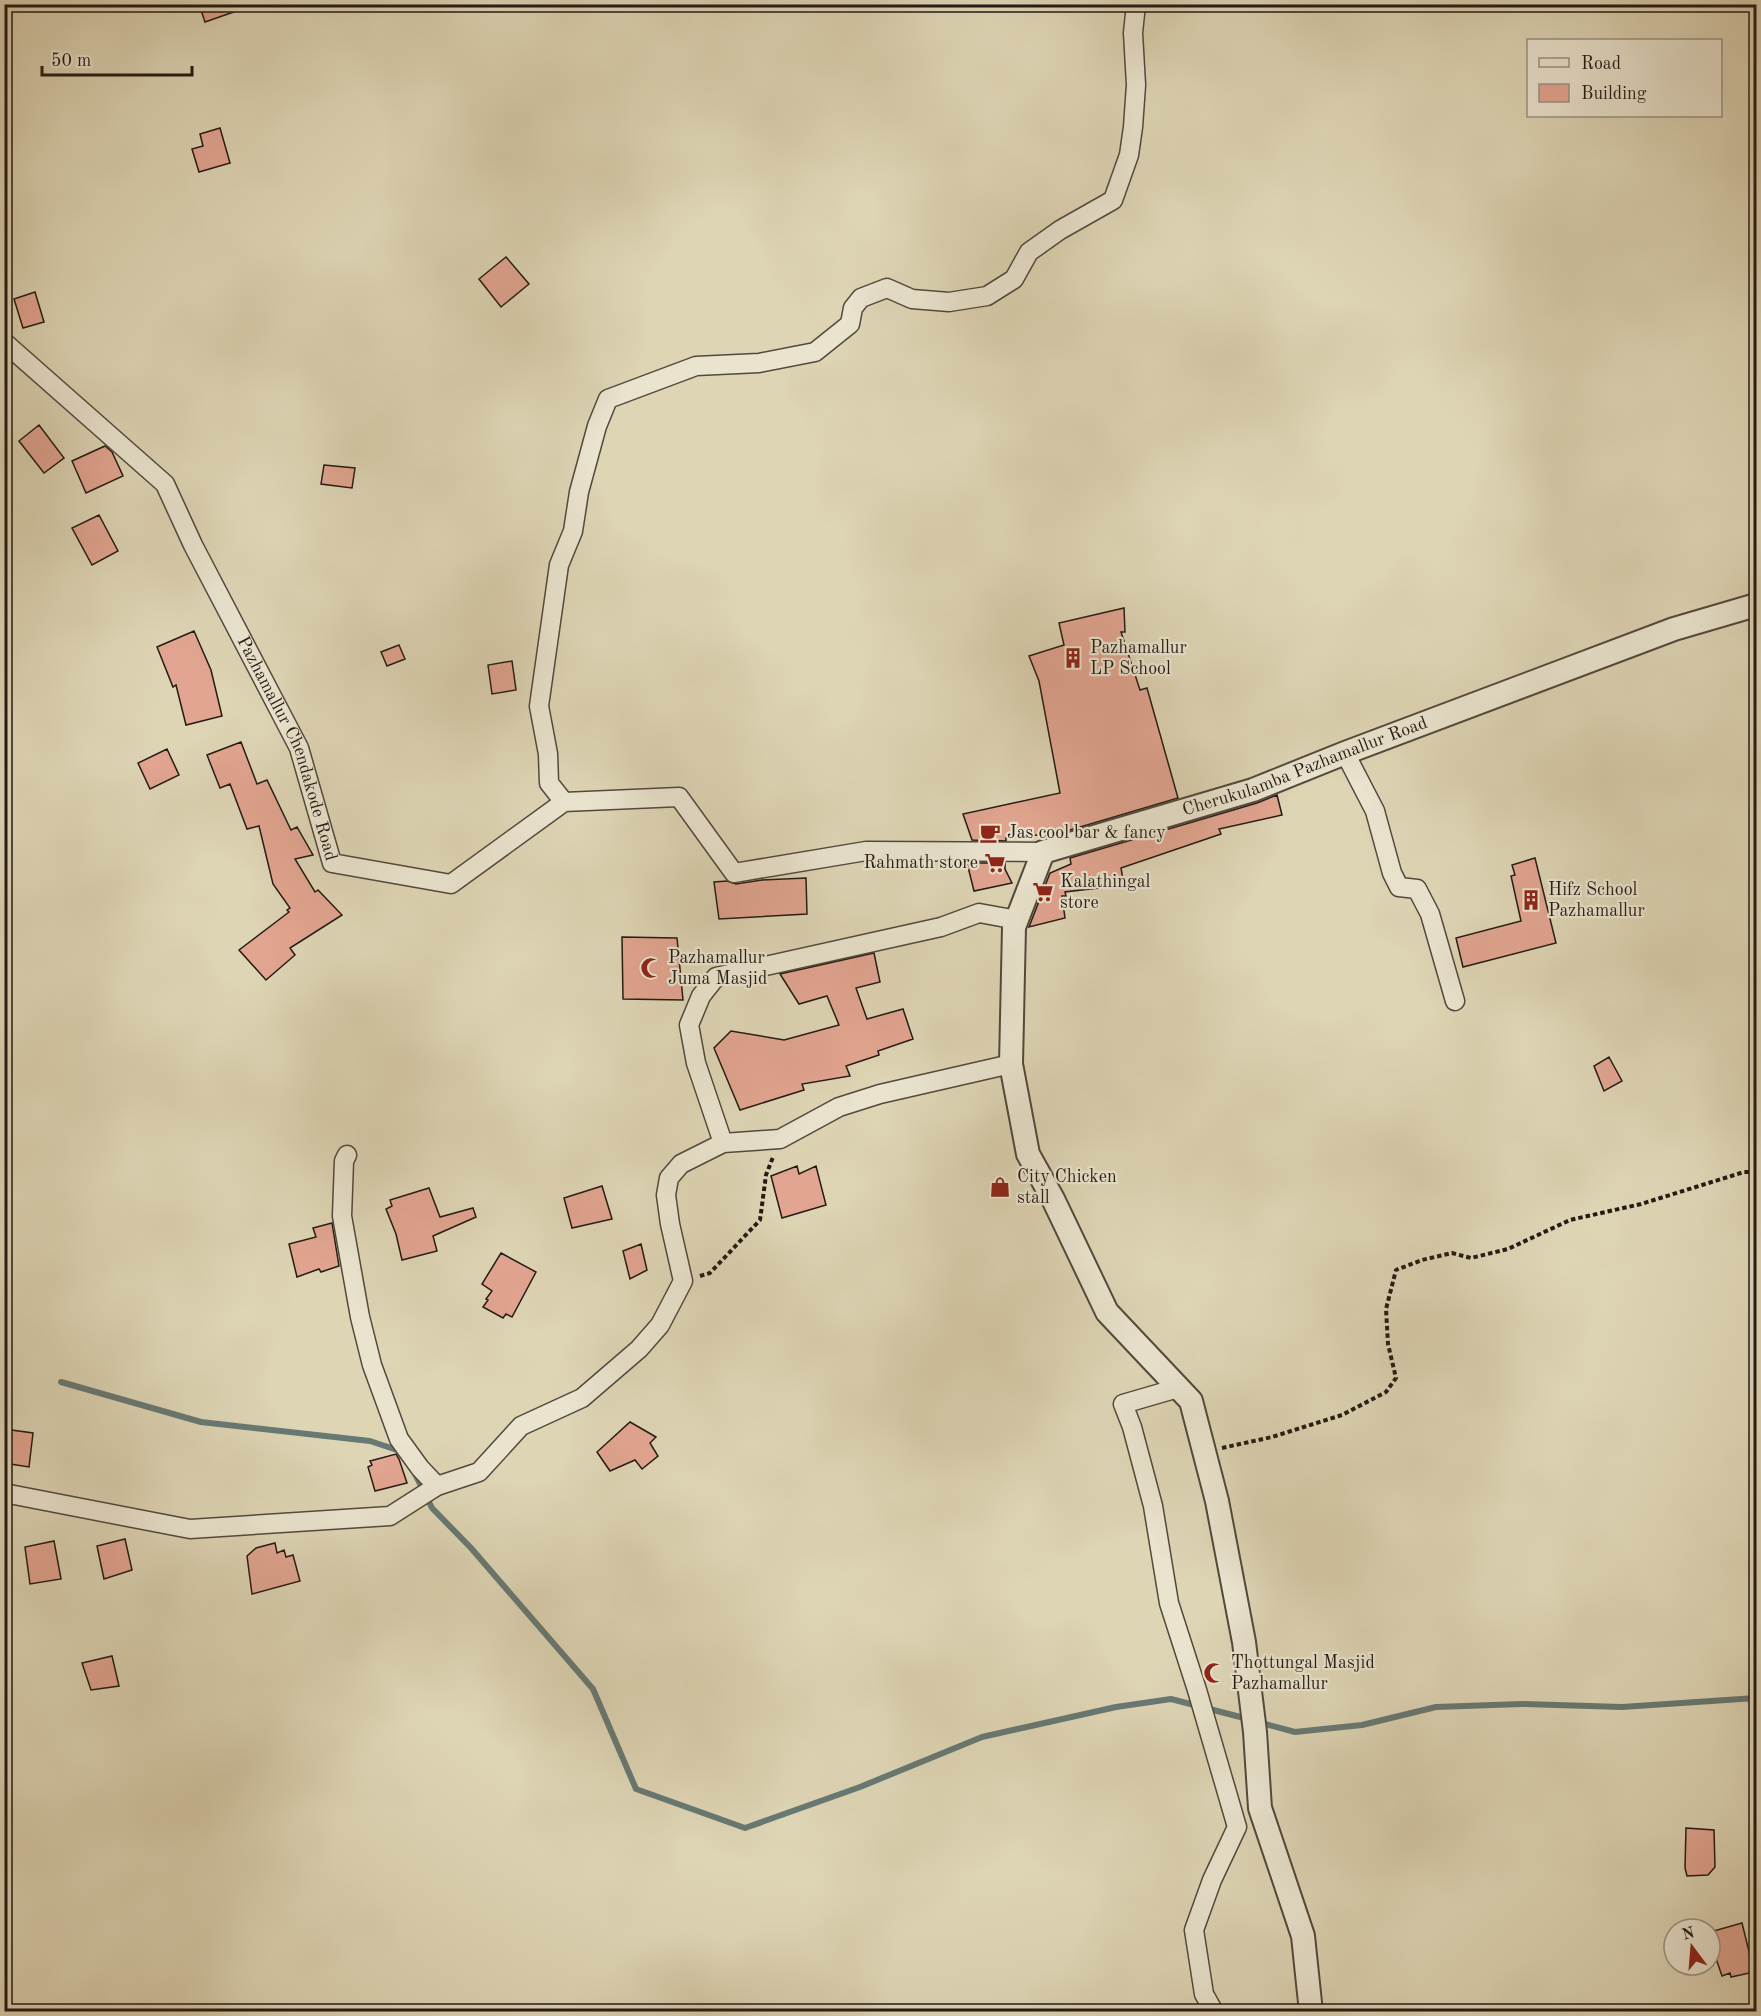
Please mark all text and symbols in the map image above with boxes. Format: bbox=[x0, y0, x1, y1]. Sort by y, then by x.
scale bar bbox=[42, 39, 192, 77]
legend bbox=[1527, 39, 1722, 117]
text: 50 m bbox=[51, 52, 91, 70]
text: Road bbox=[1581, 55, 1621, 73]
text: Building bbox=[1581, 85, 1647, 103]
street label: Pazhamallur Chendakode Road bbox=[233, 633, 340, 863]
place label: Pazhamallur LP School bbox=[1090, 639, 1187, 678]
building icon: Pazhamallur LP School bbox=[1061, 646, 1085, 670]
street label: Cherukulamba Pazhamallur Road bbox=[1180, 714, 1430, 819]
cafe icon: Jas cool bar & fancy bbox=[978, 821, 1002, 845]
place label: Jas cool bar & fancy bbox=[1007, 824, 1166, 842]
supermarket icon: Rahmath store bbox=[983, 851, 1007, 875]
place label: Rahmath store bbox=[863, 854, 978, 872]
place label: Kalathingal store bbox=[1060, 873, 1151, 912]
supermarket icon: Kalathingal store bbox=[1031, 880, 1055, 904]
place label: Hifz School Pazhamallur bbox=[1548, 881, 1645, 920]
building icon: Hifz School Pazhamallur bbox=[1519, 888, 1543, 912]
place label: Pazhamallur Juma Masjid bbox=[668, 949, 767, 988]
mosque icon: Pazhamallur Juma Masjid bbox=[639, 956, 663, 980]
place label: City Chicken stall bbox=[1017, 1168, 1117, 1207]
shop icon: City Chicken stall bbox=[988, 1175, 1012, 1199]
place label: Thottungal Masjid Pazhamallur bbox=[1231, 1654, 1375, 1693]
mosque icon: Thottungal Masjid Pazhamallur bbox=[1202, 1661, 1226, 1685]
north arrow bbox=[1662, 1917, 1722, 1977]
text: N bbox=[1680, 1925, 1697, 1944]

